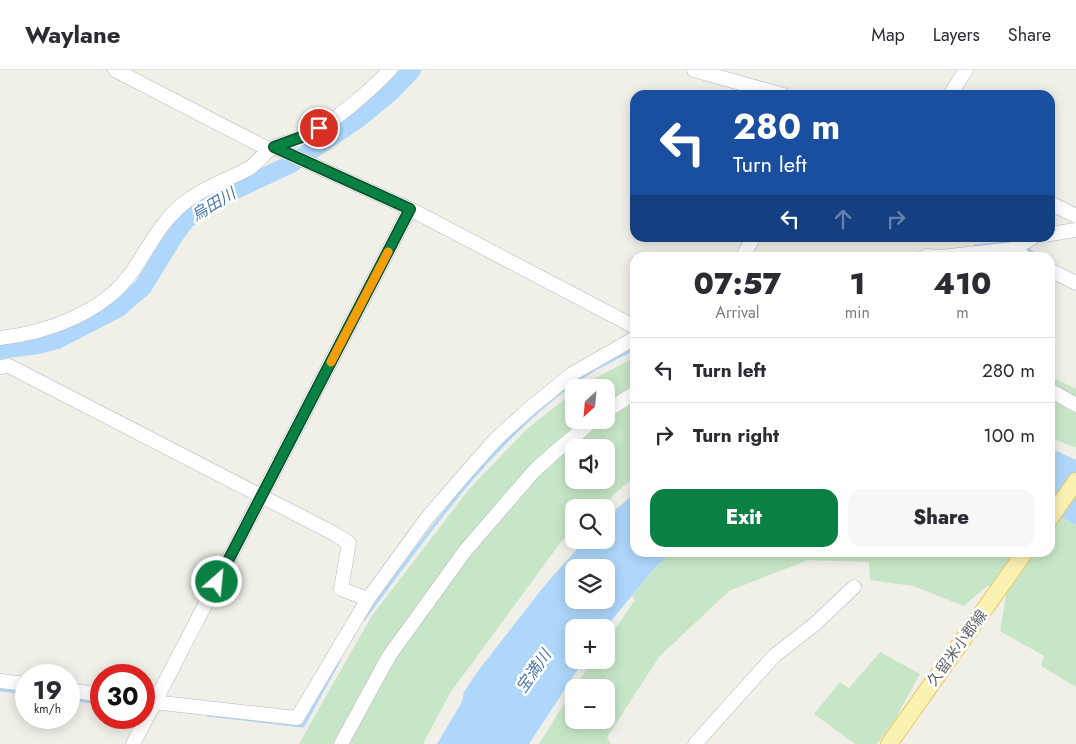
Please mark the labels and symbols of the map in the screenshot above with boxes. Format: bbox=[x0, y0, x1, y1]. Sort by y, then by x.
pin bbox=[298, 107, 340, 149]
water label: 烏田川 bbox=[187, 181, 241, 227]
north arrow bbox=[565, 379, 615, 429]
position arrow bbox=[190, 555, 242, 607]
street label: 久留米小郡線 bbox=[922, 605, 992, 691]
water label: 宝満川 bbox=[510, 643, 558, 698]
speed limit sign: 30 bbox=[90, 664, 155, 729]

